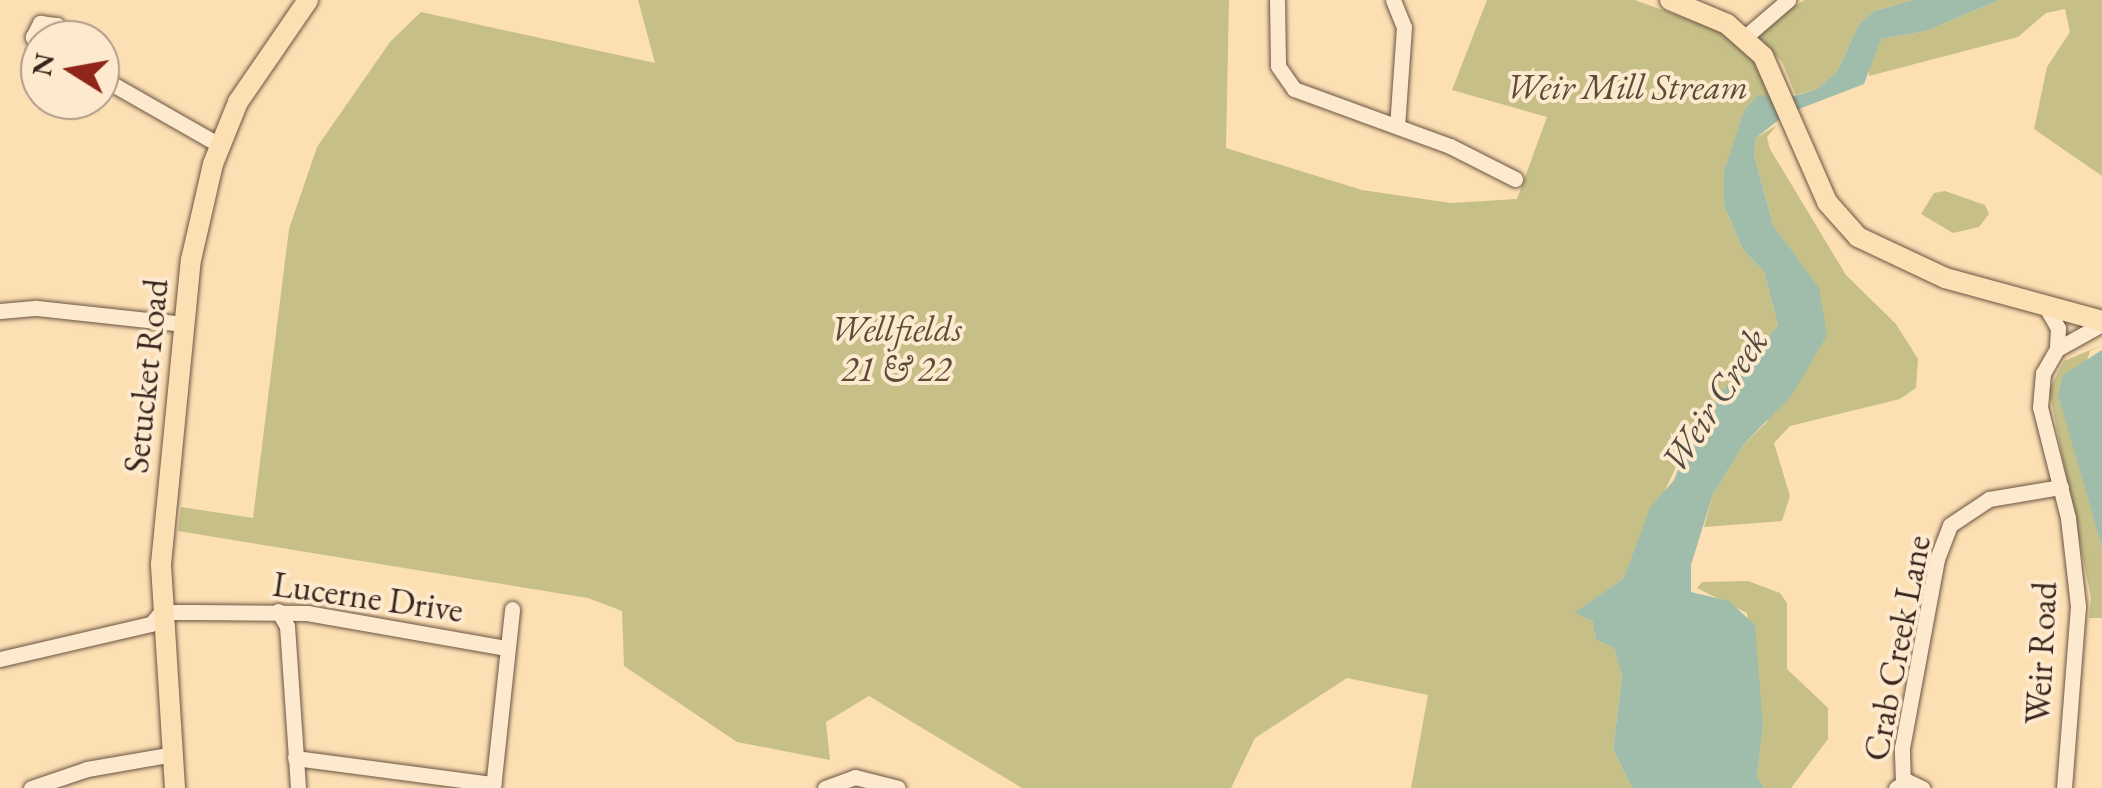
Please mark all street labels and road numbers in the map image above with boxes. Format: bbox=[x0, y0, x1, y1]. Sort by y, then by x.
street label: Setucket Road bbox=[115, 277, 177, 475]
street label: Crab Creek Lane bbox=[1855, 532, 1939, 764]
street label: Lucerne Drive bbox=[270, 563, 466, 631]
street label: Weir Road bbox=[2016, 581, 2066, 725]

